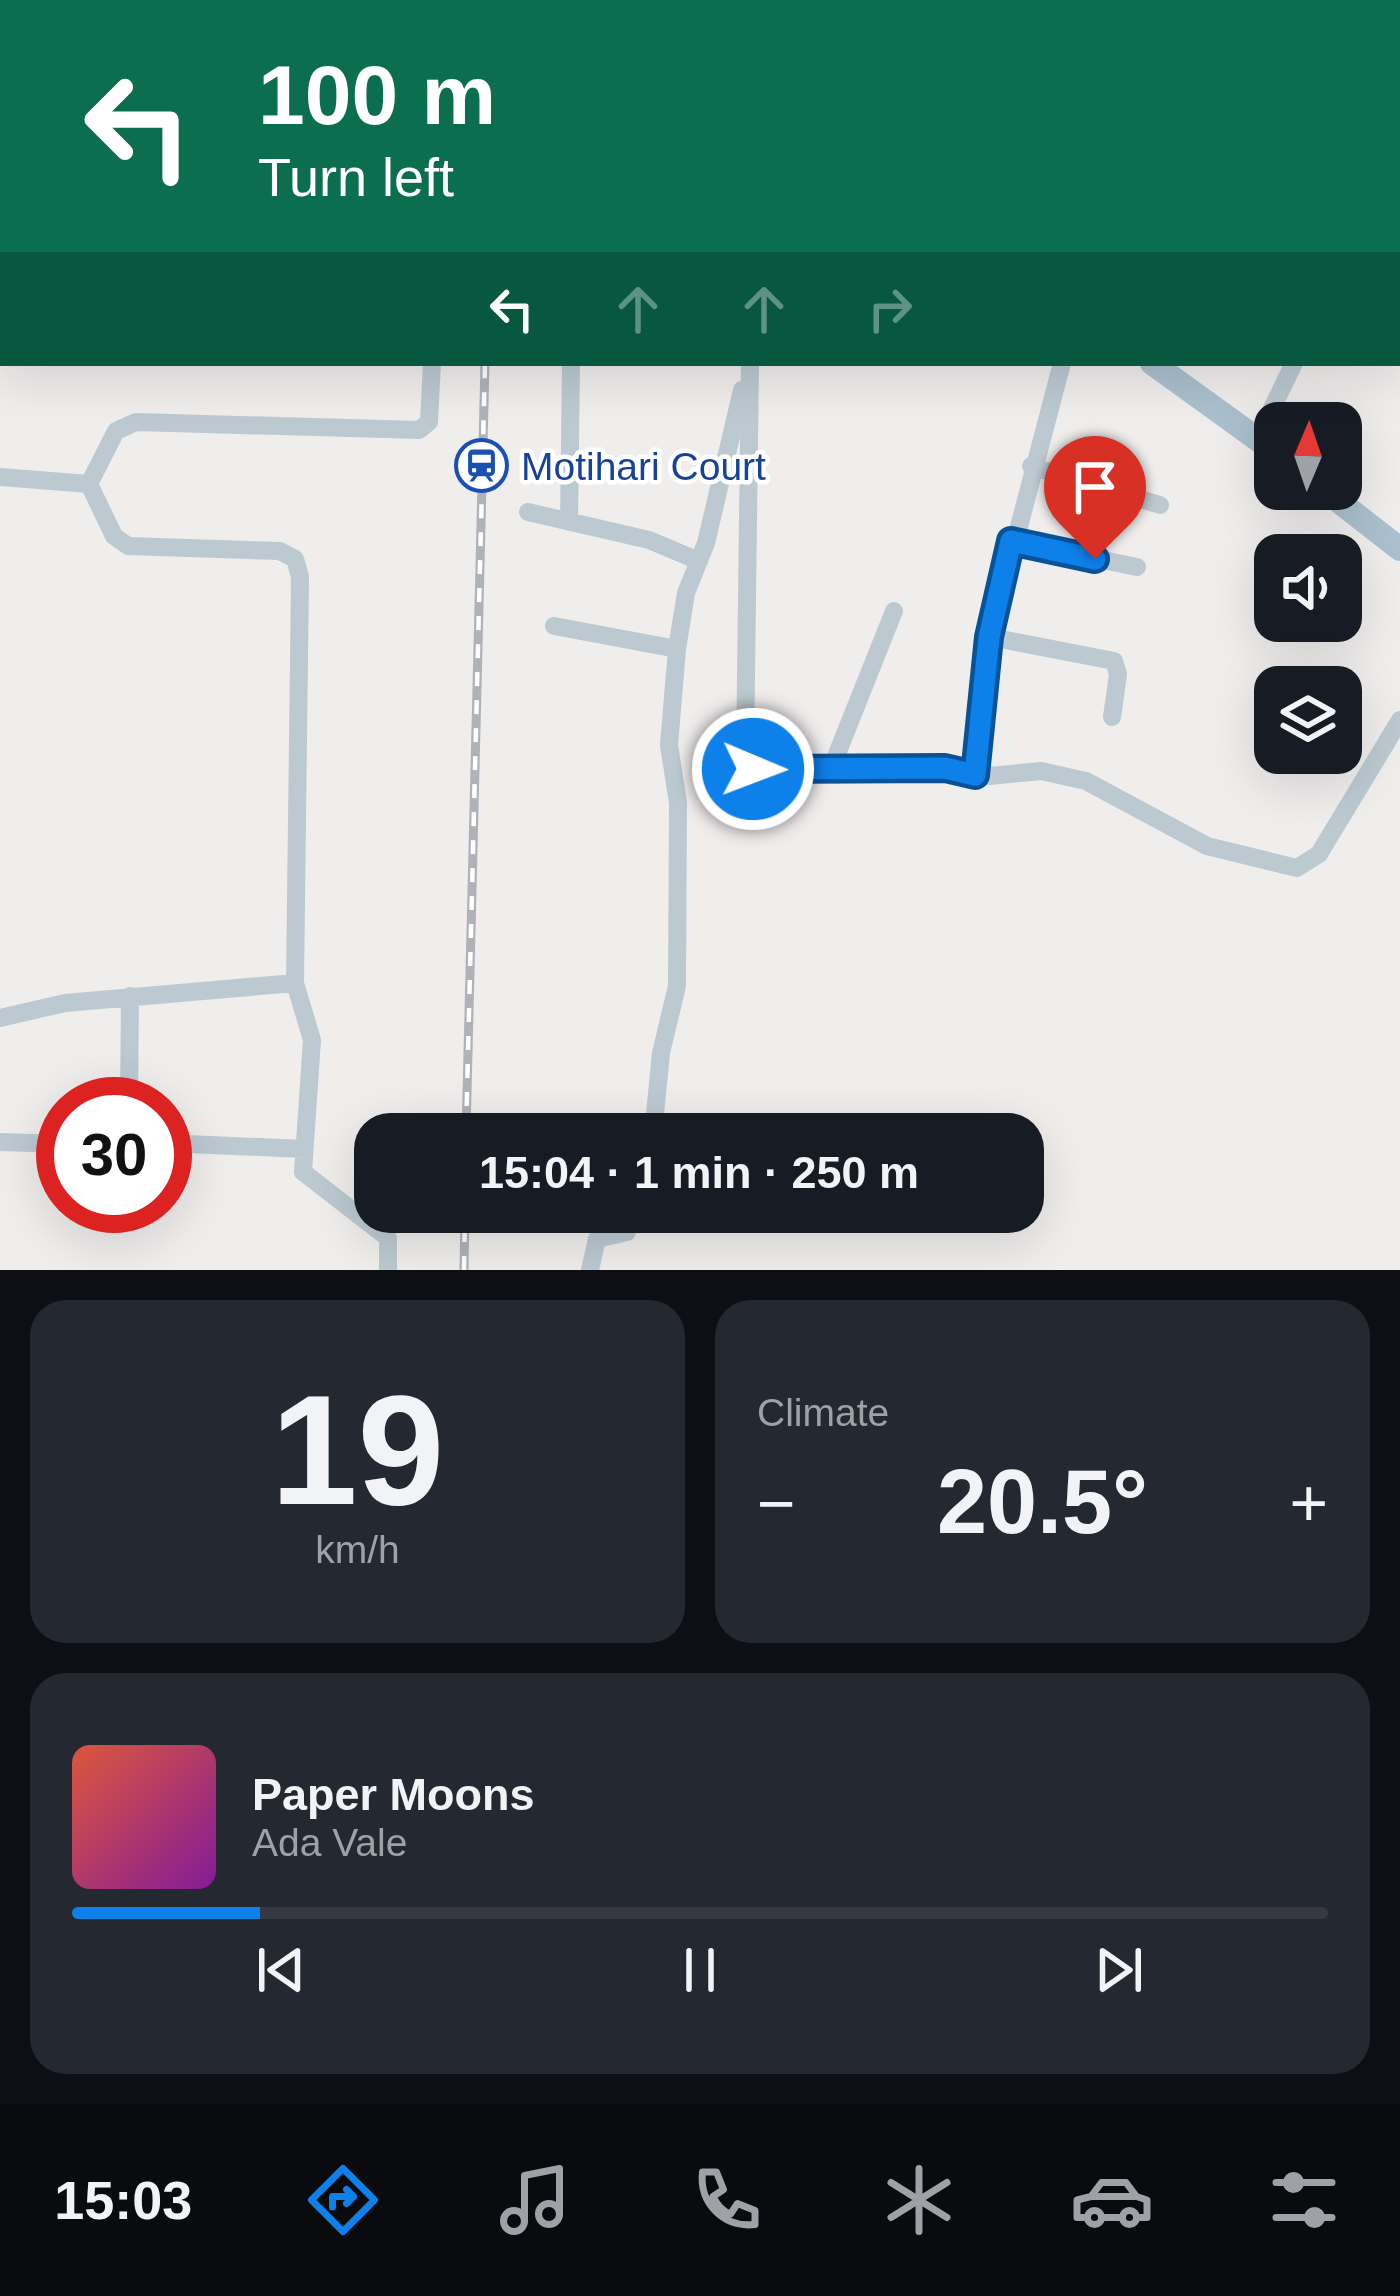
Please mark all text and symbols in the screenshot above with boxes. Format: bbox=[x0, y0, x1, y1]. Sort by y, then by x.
icon: left bbox=[60, 48, 216, 204]
text: 100 m bbox=[258, 48, 496, 142]
text: Turn left bbox=[258, 147, 454, 207]
icon: left bbox=[479, 276, 545, 342]
icon: ahead bbox=[605, 276, 671, 342]
icon: ahead bbox=[731, 276, 797, 342]
icon: right bbox=[857, 276, 923, 342]
north arrow bbox=[1254, 402, 1362, 510]
map controls bbox=[1254, 402, 1362, 774]
pin bbox=[1044, 436, 1146, 559]
station icon: Motihari Court bbox=[454, 438, 510, 494]
place label: Motihari Court bbox=[521, 445, 766, 488]
icon: arrive bbox=[1062, 454, 1128, 520]
button: sound bbox=[1254, 534, 1362, 642]
button: layers bbox=[1254, 666, 1362, 774]
position arrow bbox=[690, 706, 816, 832]
speed limit sign: 30 bbox=[36, 1077, 192, 1233]
text: 15:04 · 1 min · 250 m bbox=[479, 1147, 919, 1198]
text: 19 bbox=[271, 1363, 444, 1537]
text: Climate bbox=[757, 1391, 889, 1434]
text: 20.5° bbox=[937, 1452, 1148, 1552]
text: − bbox=[757, 1466, 796, 1540]
text: + bbox=[1289, 1466, 1328, 1540]
text: km/h bbox=[315, 1528, 400, 1571]
text: Paper Moons bbox=[252, 1769, 535, 1820]
text: Ada Vale bbox=[252, 1821, 407, 1864]
icon: previous bbox=[248, 1937, 314, 2003]
icon: pause bbox=[667, 1937, 733, 2003]
icon: next bbox=[1086, 1937, 1152, 2003]
icon: directions bbox=[301, 2158, 385, 2242]
icon: music bbox=[493, 2158, 577, 2242]
icon: phone bbox=[685, 2158, 769, 2242]
icon: climate bbox=[877, 2158, 961, 2242]
icon: car bbox=[1070, 2158, 1154, 2242]
icon: filters bbox=[1262, 2158, 1346, 2242]
text: 15:03 bbox=[54, 2170, 192, 2230]

